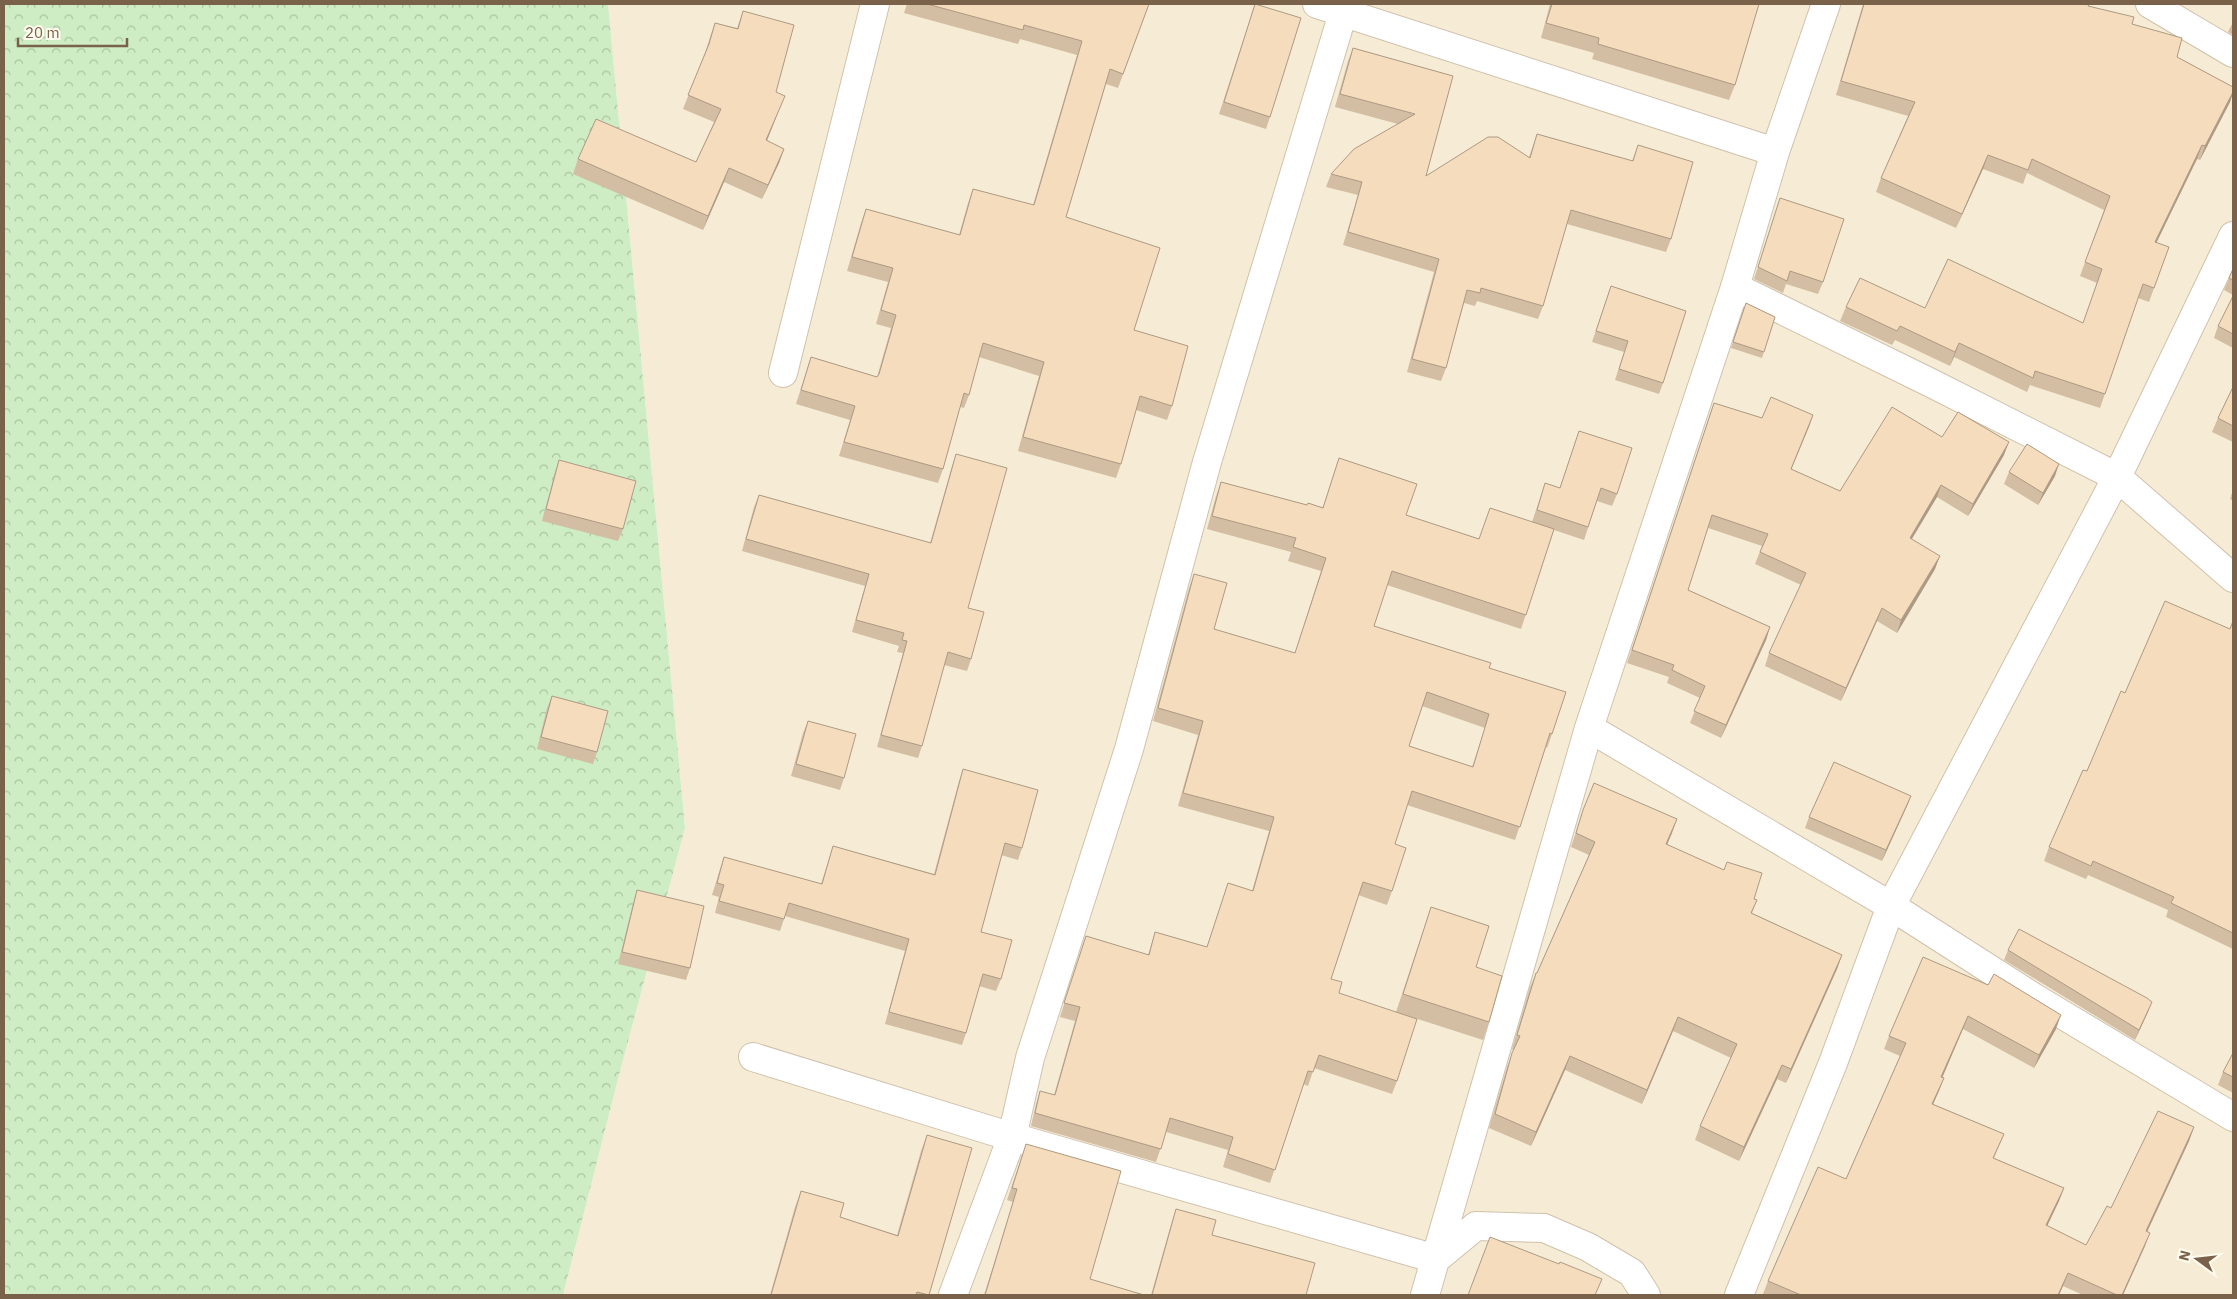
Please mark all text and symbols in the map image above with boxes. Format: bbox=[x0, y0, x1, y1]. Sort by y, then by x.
scale bar bbox=[18, 15, 126, 47]
text: 20 m bbox=[25, 23, 60, 42]
north arrow bbox=[2172, 1234, 2222, 1284]
text: N bbox=[2174, 1248, 2194, 1263]

